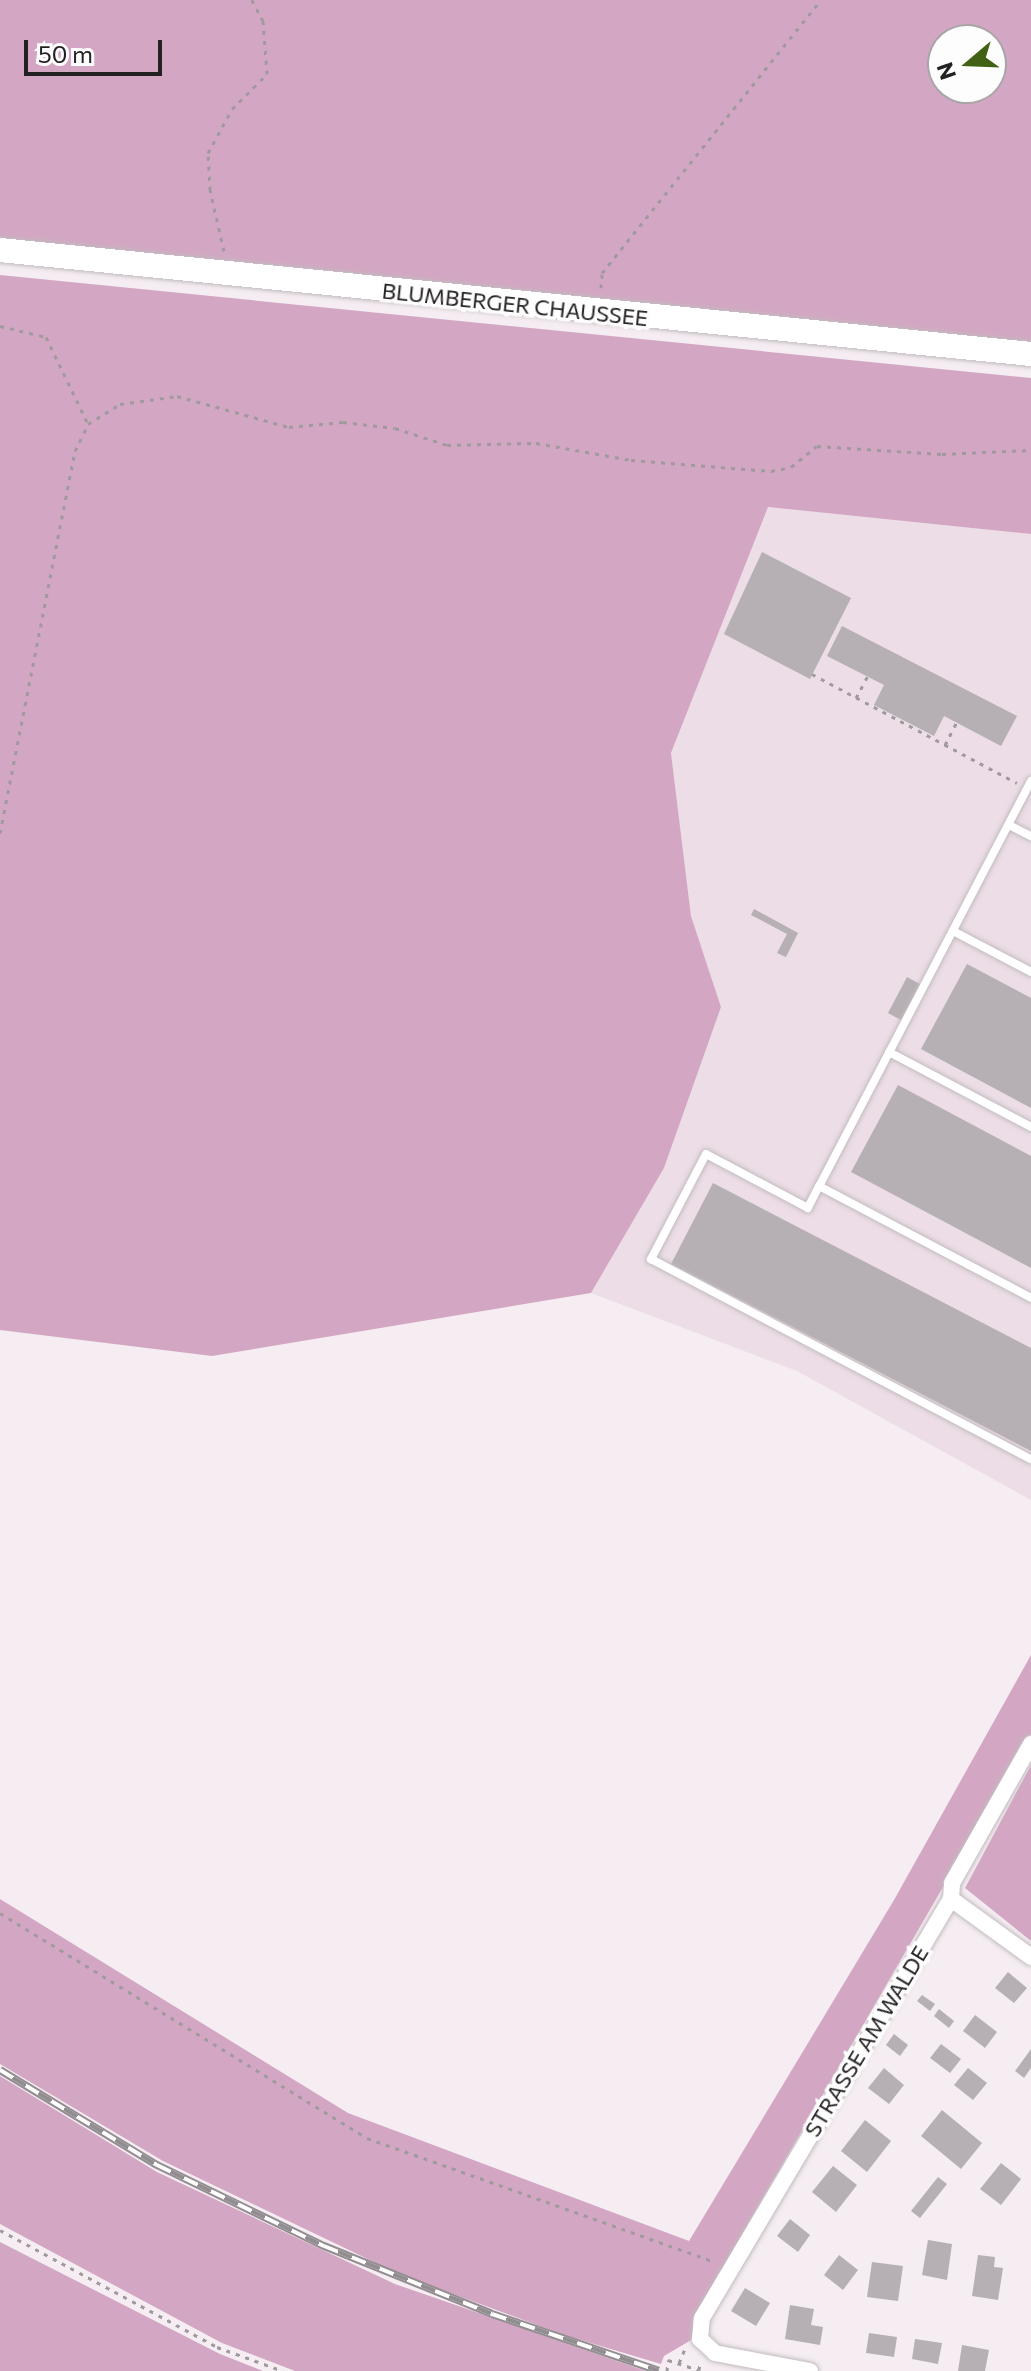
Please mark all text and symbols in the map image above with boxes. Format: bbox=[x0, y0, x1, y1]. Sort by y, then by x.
scale bar bbox=[28, 24, 166, 74]
north arrow bbox=[927, 24, 1007, 104]
text: 50 m bbox=[38, 39, 93, 68]
text: N bbox=[930, 59, 961, 84]
street label: BLUMBERGER CHAUSSEE bbox=[381, 277, 649, 331]
street label: STRASSE AM WALDE bbox=[799, 1941, 933, 2141]

